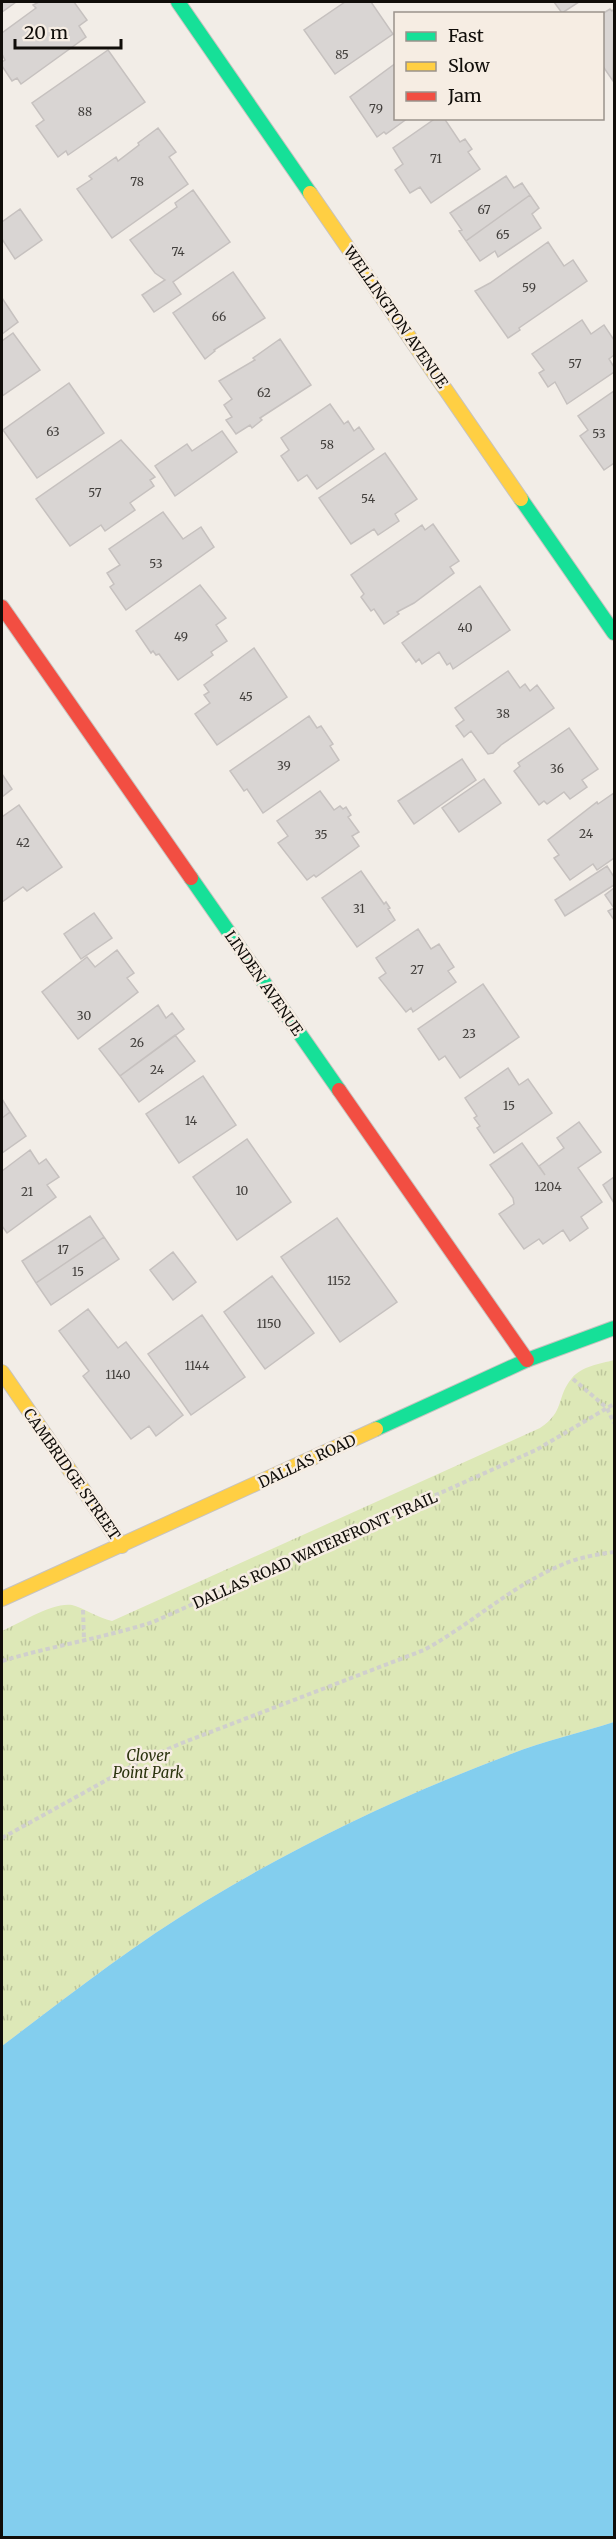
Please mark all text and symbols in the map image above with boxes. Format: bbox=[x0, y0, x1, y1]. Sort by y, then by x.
scale bar bbox=[15, 12, 122, 50]
legend bbox=[394, 12, 604, 120]
text: 20 m bbox=[24, 21, 68, 44]
text: Fast bbox=[448, 24, 484, 47]
house number: 85 bbox=[335, 47, 349, 62]
text: Slow bbox=[448, 54, 491, 77]
text: Jam bbox=[447, 84, 482, 107]
house number: 79 bbox=[369, 101, 383, 116]
house number: 88 bbox=[78, 104, 92, 119]
house number: 71 bbox=[430, 151, 443, 166]
house number: 78 bbox=[130, 174, 144, 189]
house number: 67 bbox=[477, 202, 491, 217]
house number: 65 bbox=[496, 227, 510, 242]
street label: WELLINGTON AVENUE bbox=[339, 242, 452, 392]
house number: 74 bbox=[171, 244, 185, 259]
house number: 59 bbox=[522, 280, 536, 295]
house number: 66 bbox=[212, 309, 226, 324]
house number: 57 bbox=[568, 356, 582, 371]
house number: 62 bbox=[257, 385, 271, 400]
house number: 63 bbox=[46, 424, 60, 439]
house number: 53 bbox=[592, 426, 606, 441]
house number: 58 bbox=[320, 437, 334, 452]
house number: 57 bbox=[88, 485, 102, 500]
house number: 54 bbox=[361, 491, 376, 506]
house number: 53 bbox=[149, 556, 163, 571]
house number: 40 bbox=[458, 620, 473, 635]
house number: 49 bbox=[174, 629, 188, 644]
house number: 45 bbox=[239, 689, 253, 704]
house number: 38 bbox=[496, 706, 510, 721]
house number: 39 bbox=[277, 758, 291, 773]
house number: 36 bbox=[550, 761, 564, 776]
house number: 24 bbox=[579, 826, 594, 841]
house number: 35 bbox=[314, 827, 328, 842]
house number: 42 bbox=[16, 835, 30, 850]
house number: 31 bbox=[353, 901, 365, 916]
street label: LINDEN AVENUE bbox=[221, 927, 308, 1039]
house number: 27 bbox=[410, 962, 424, 977]
house number: 30 bbox=[77, 1008, 91, 1023]
house number: 23 bbox=[462, 1026, 476, 1041]
house number: 26 bbox=[130, 1035, 144, 1050]
house number: 24 bbox=[150, 1062, 165, 1077]
house number: 15 bbox=[503, 1098, 515, 1113]
house number: 14 bbox=[185, 1113, 198, 1128]
house number: 1204 bbox=[534, 1179, 562, 1194]
house number: 10 bbox=[236, 1183, 249, 1198]
house number: 21 bbox=[21, 1184, 34, 1199]
house number: 17 bbox=[57, 1242, 69, 1257]
house number: 15 bbox=[72, 1264, 84, 1279]
house number: 1152 bbox=[327, 1273, 351, 1288]
house number: 1150 bbox=[257, 1316, 282, 1331]
house number: 1144 bbox=[185, 1358, 210, 1373]
house number: 1140 bbox=[106, 1367, 131, 1382]
street label: CAMBRIDGE STREET bbox=[19, 1405, 125, 1544]
street label: DALLAS ROAD bbox=[255, 1430, 359, 1492]
street label: DALLAS ROAD WATERFRONT TRAIL bbox=[190, 1487, 441, 1613]
park label: Clover Point Park bbox=[113, 1746, 184, 1782]

